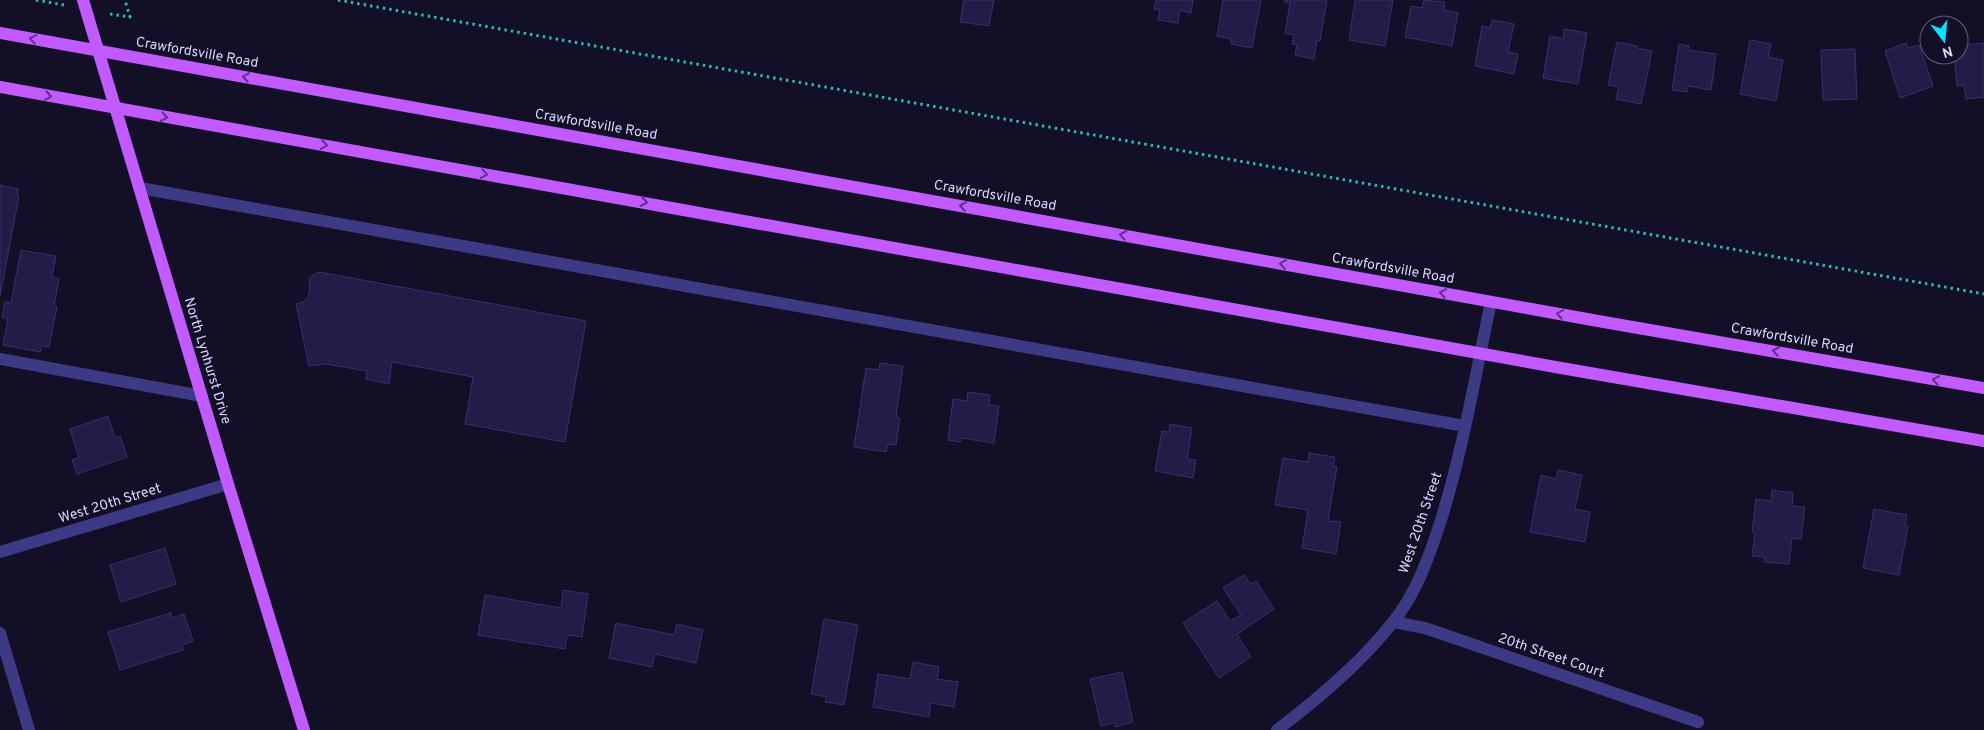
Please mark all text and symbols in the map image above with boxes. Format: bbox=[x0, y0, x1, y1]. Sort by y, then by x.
north arrow bbox=[1919, 15, 1969, 65]
street label: Crawfordsville Road bbox=[134, 34, 260, 72]
one-way arrow bbox=[28, 35, 37, 45]
text: N bbox=[1940, 41, 1954, 61]
one-way arrow bbox=[242, 73, 251, 83]
one-way arrow bbox=[44, 90, 52, 100]
street label: Crawfordsville Road bbox=[533, 106, 659, 144]
one-way arrow bbox=[159, 111, 168, 121]
one-way arrow bbox=[319, 140, 328, 150]
one-way arrow bbox=[479, 168, 488, 178]
street label: Crawfordsville Road bbox=[932, 177, 1058, 215]
one-way arrow bbox=[639, 197, 648, 207]
one-way arrow bbox=[959, 201, 967, 211]
one-way arrow bbox=[1118, 230, 1127, 240]
street label: Crawfordsville Road bbox=[1330, 250, 1456, 288]
one-way arrow bbox=[1278, 259, 1287, 269]
one-way arrow bbox=[1438, 288, 1447, 298]
street label: North Lynhurst Drive bbox=[180, 296, 234, 426]
one-way arrow bbox=[1556, 310, 1564, 320]
street label: Crawfordsville Road bbox=[1729, 320, 1855, 358]
one-way arrow bbox=[1772, 347, 1780, 357]
one-way arrow bbox=[1932, 375, 1940, 385]
street label: West 20th Street bbox=[1396, 470, 1446, 576]
street label: West 20th Street bbox=[57, 480, 163, 528]
street label: 20th Street Court bbox=[1496, 630, 1606, 682]

